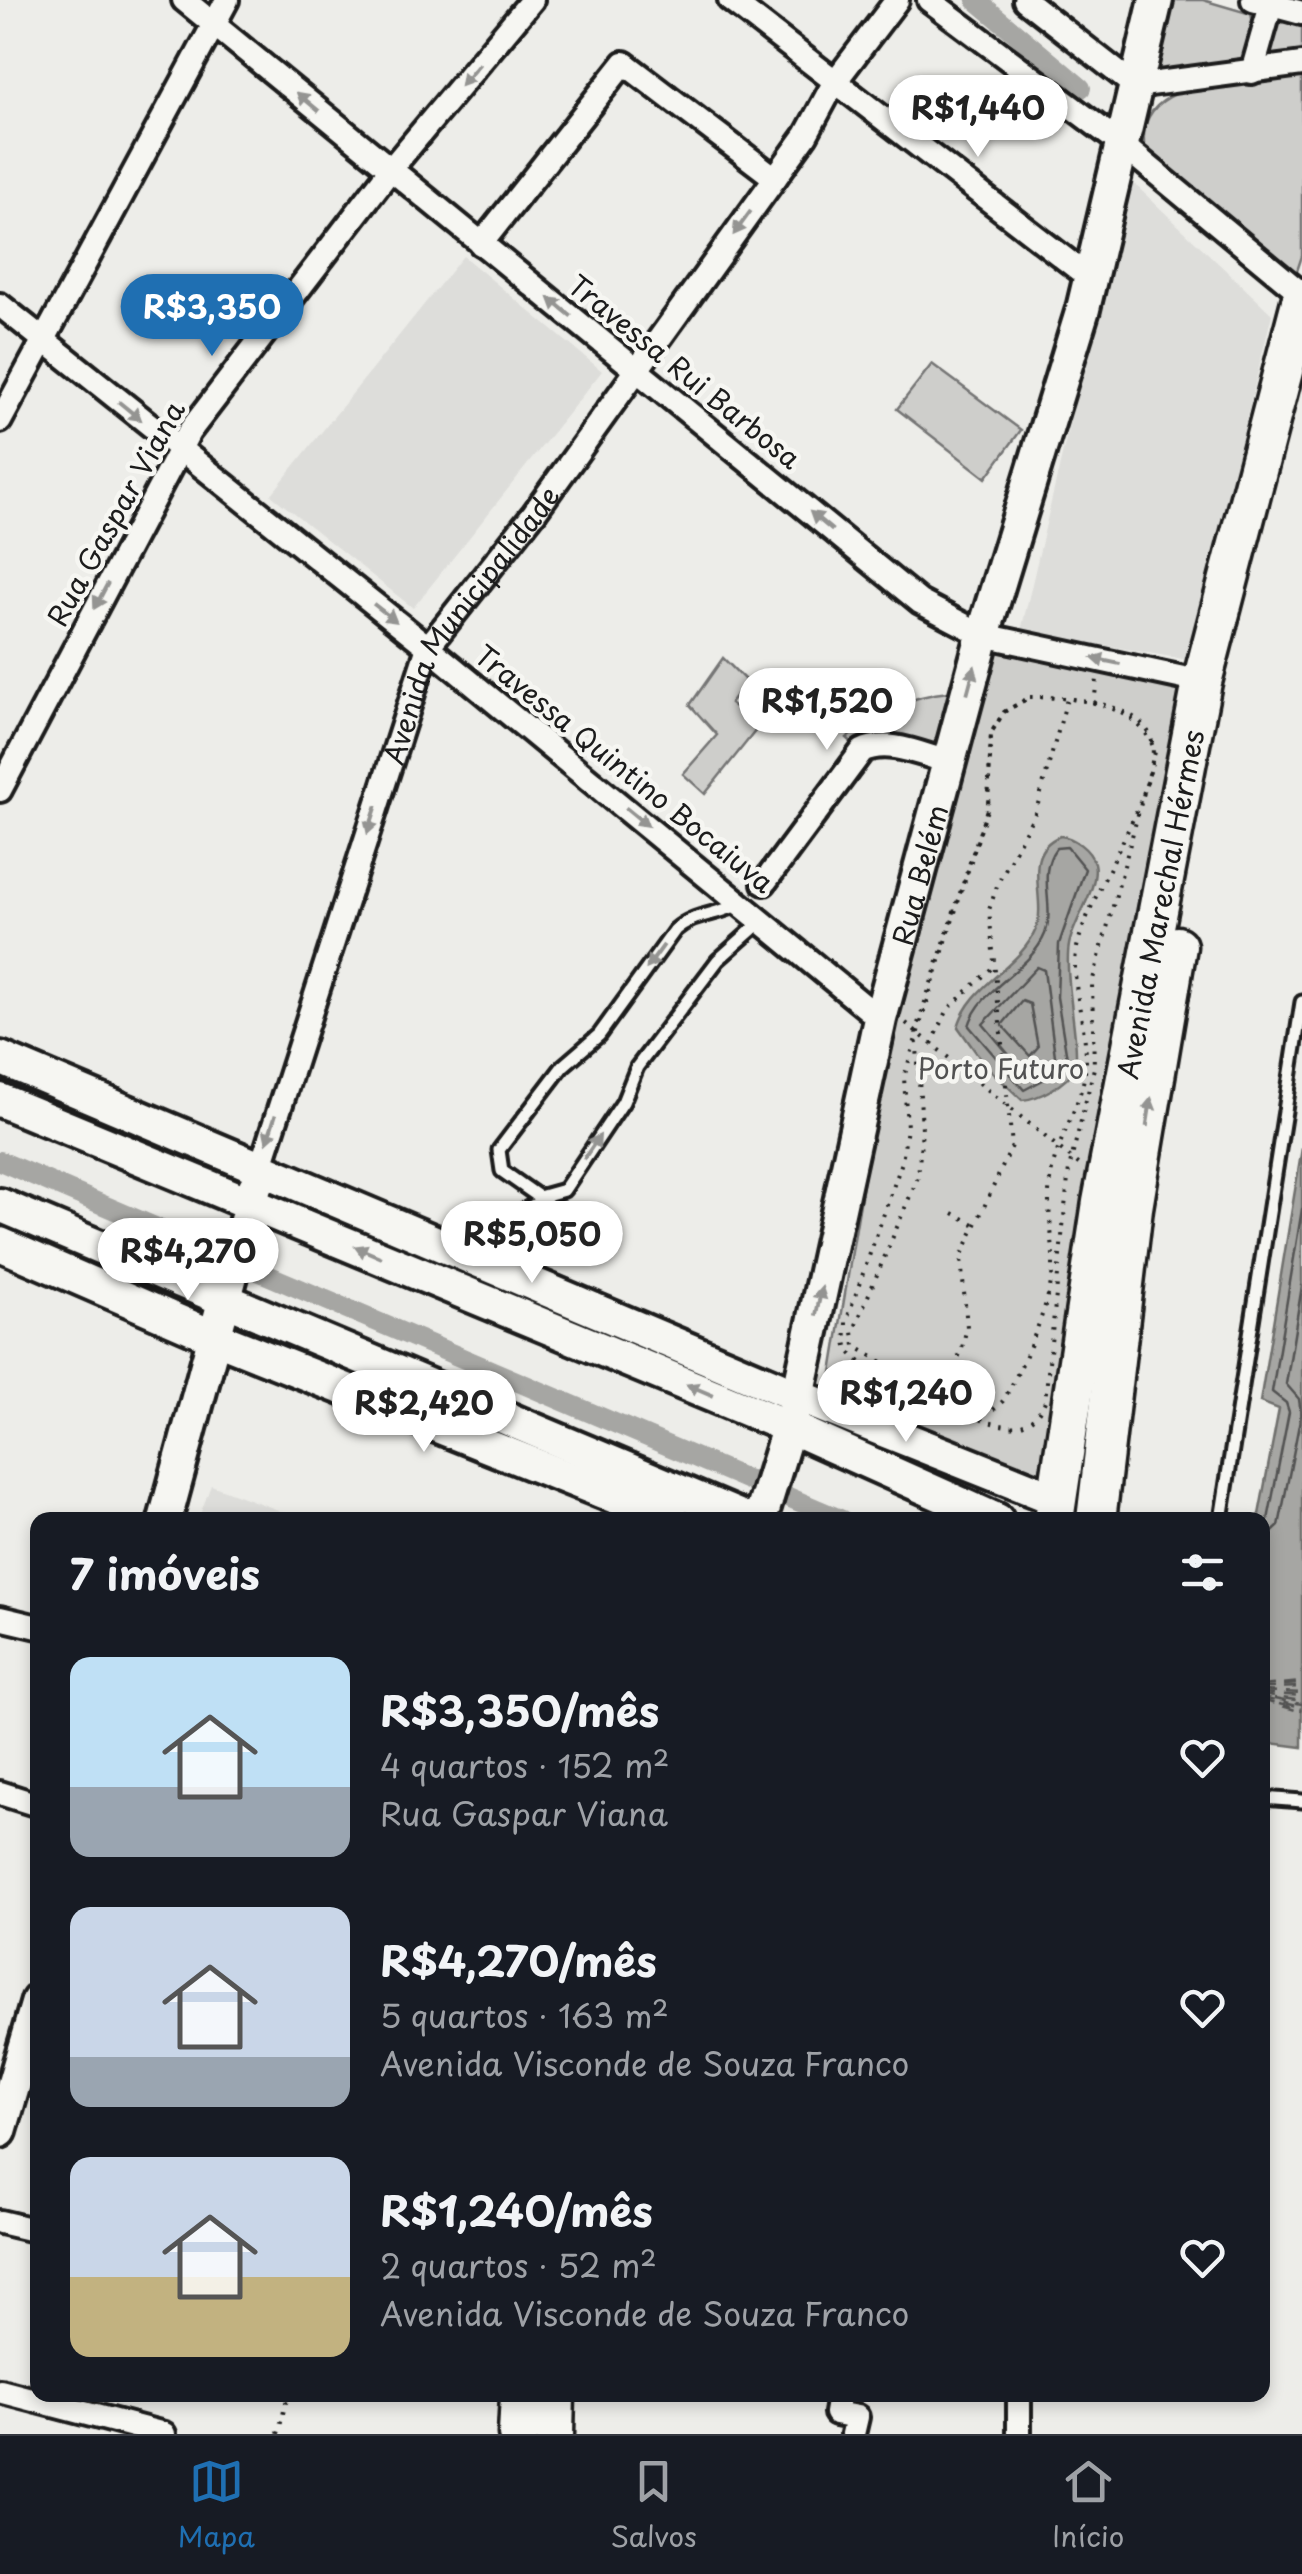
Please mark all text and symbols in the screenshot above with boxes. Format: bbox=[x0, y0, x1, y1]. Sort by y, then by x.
one-way arrow bbox=[459, 62, 481, 87]
pin: R$1,440 bbox=[886, 75, 1070, 160]
text: R$1,440 bbox=[911, 83, 1045, 131]
one-way arrow bbox=[295, 92, 320, 113]
one-way arrow bbox=[733, 210, 752, 236]
street label: Travessa Rui Barbosa bbox=[559, 263, 811, 479]
pin: R$3,350 bbox=[120, 274, 304, 359]
text: R$3,350 bbox=[143, 282, 281, 330]
one-way arrow bbox=[547, 297, 573, 318]
street label: Rua Gaspar Viana bbox=[35, 392, 195, 634]
one-way arrow bbox=[117, 400, 143, 421]
street label: Avenida Municipalidade bbox=[370, 476, 569, 769]
one-way arrow bbox=[809, 511, 834, 532]
one-way arrow bbox=[93, 581, 110, 610]
one-way arrow bbox=[371, 602, 397, 623]
street label: Travessa Quintino Bocaiuva bbox=[466, 633, 785, 903]
one-way arrow bbox=[1090, 653, 1121, 669]
one-way arrow bbox=[963, 664, 979, 695]
pin: R$1,520 bbox=[735, 668, 919, 753]
text: R$1,520 bbox=[761, 676, 893, 724]
street label: Avenida Marechal Hérmes bbox=[1105, 726, 1214, 1082]
street label: Rua Belém bbox=[879, 800, 958, 950]
one-way arrow bbox=[363, 806, 378, 836]
one-way arrow bbox=[625, 806, 650, 827]
one-way arrow bbox=[646, 944, 666, 970]
park label: Porto Futuro bbox=[918, 1046, 1084, 1089]
one-way arrow bbox=[1142, 1096, 1157, 1127]
one-way arrow bbox=[262, 1114, 277, 1144]
one-way arrow bbox=[583, 1134, 601, 1161]
pin: R$5,050 bbox=[440, 1201, 624, 1286]
text: R$5,050 bbox=[463, 1209, 601, 1257]
pin: R$4,270 bbox=[96, 1218, 280, 1303]
text: R$4,270 bbox=[120, 1226, 256, 1274]
one-way arrow bbox=[353, 1243, 383, 1259]
one-way arrow bbox=[812, 1285, 827, 1316]
pin: R$1,240 bbox=[814, 1360, 998, 1445]
text: R$1,240 bbox=[839, 1368, 973, 1416]
pin: R$2,420 bbox=[332, 1370, 516, 1455]
text: R$2,420 bbox=[354, 1378, 494, 1426]
one-way arrow bbox=[685, 1382, 715, 1398]
text: 7 imóveis bbox=[70, 1541, 260, 1604]
icon: filters bbox=[1175, 1545, 1230, 1600]
text: R$3,350/mês bbox=[380, 1678, 659, 1741]
icon: home bbox=[150, 1697, 270, 1817]
icon: heart bbox=[1175, 1730, 1230, 1785]
text: 4 quartos · 152 m² bbox=[380, 1741, 670, 1789]
text: Rua Gaspar Viana bbox=[380, 1789, 668, 1837]
text: R$4,270/mês bbox=[380, 1928, 657, 1991]
icon: home bbox=[150, 1947, 270, 2067]
icon: heart bbox=[1175, 1980, 1230, 2035]
text: 5 quartos · 163 m² bbox=[380, 1991, 669, 2039]
text: Avenida Visconde de Souza Franco bbox=[380, 2039, 909, 2087]
text: R$1,240/mês bbox=[380, 2178, 653, 2241]
icon: home bbox=[150, 2197, 270, 2317]
icon: heart bbox=[1175, 2230, 1230, 2285]
text: 2 quartos · 52 m² bbox=[380, 2241, 657, 2289]
text: Avenida Visconde de Souza Franco bbox=[380, 2289, 909, 2337]
tab: Mapa bbox=[178, 2454, 255, 2557]
tab: Salvos bbox=[610, 2454, 697, 2557]
tab: Início bbox=[1052, 2454, 1124, 2557]

